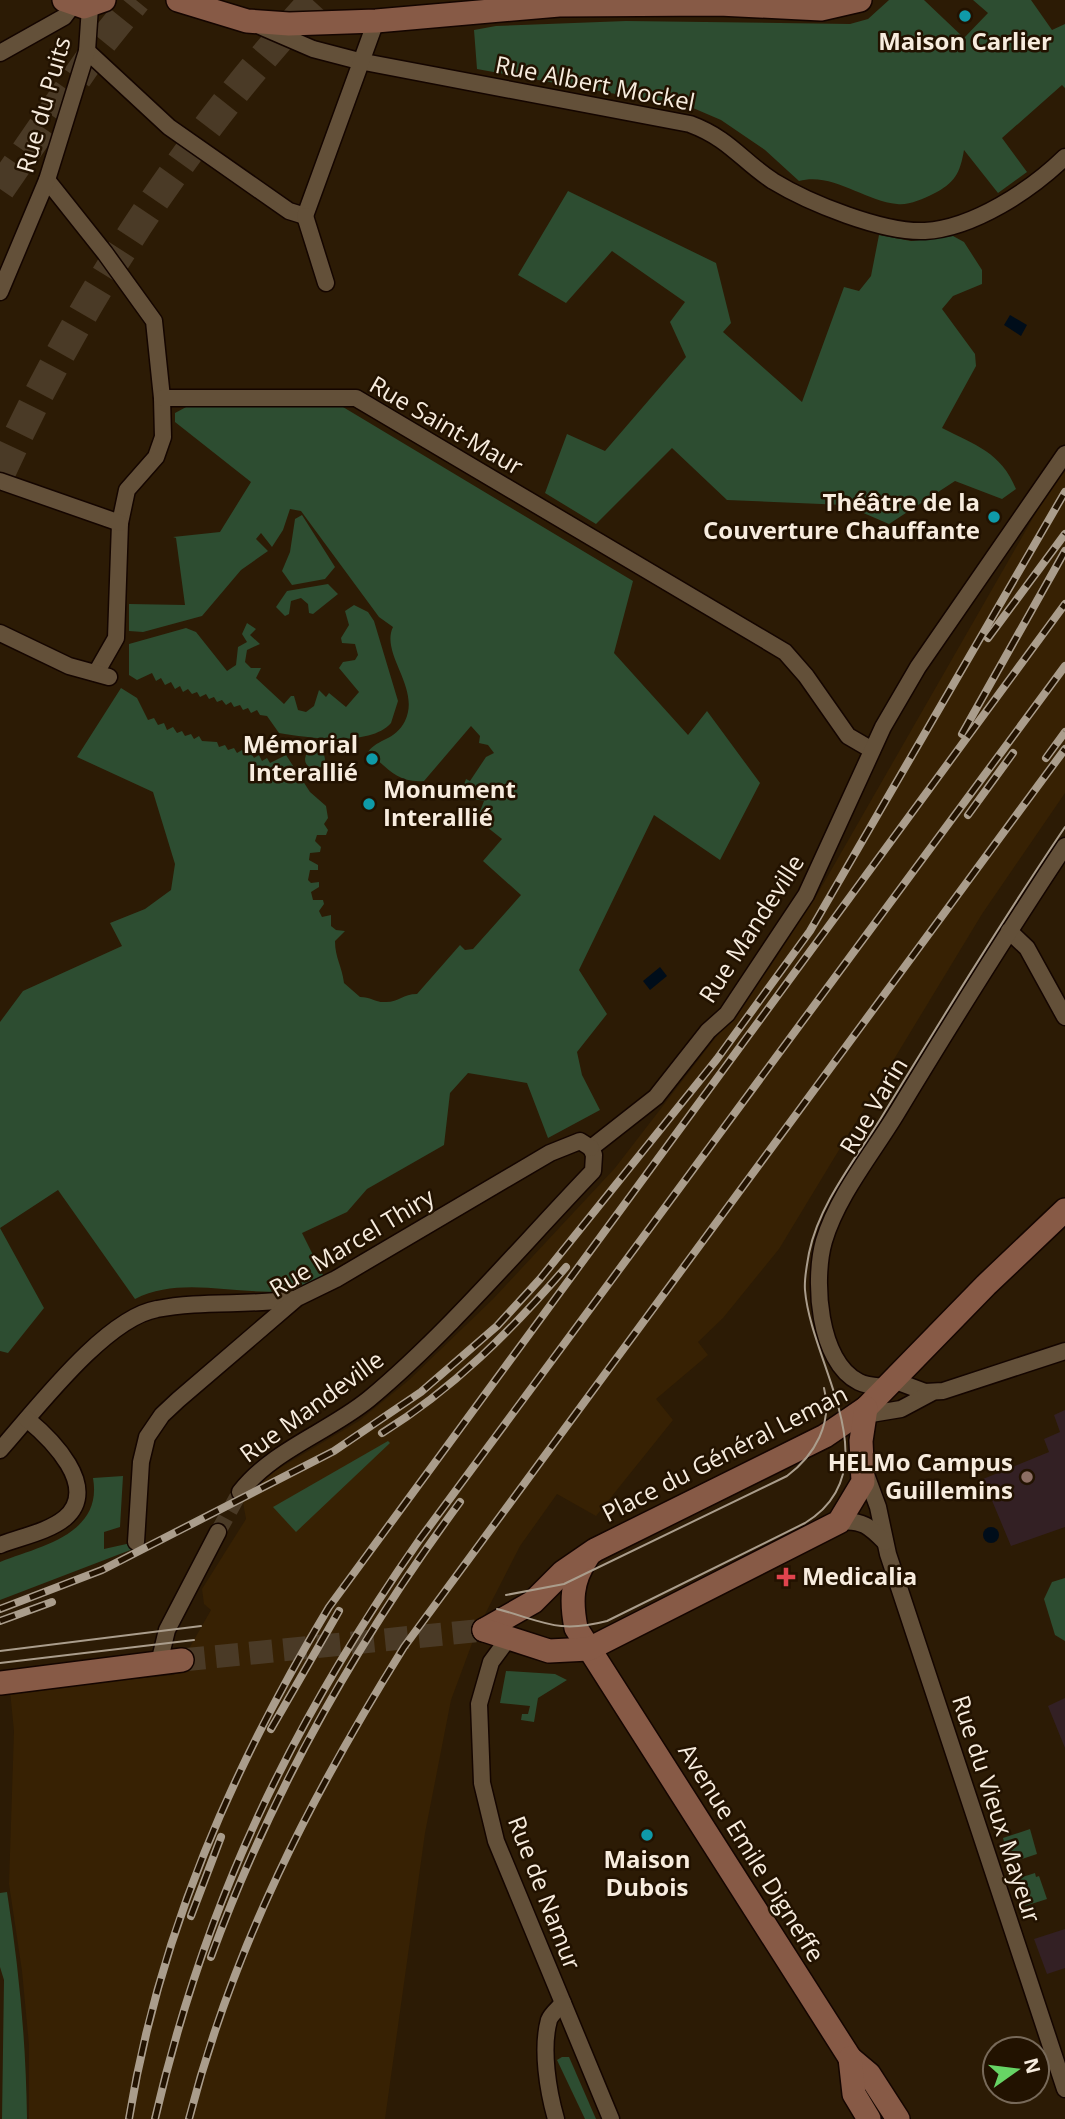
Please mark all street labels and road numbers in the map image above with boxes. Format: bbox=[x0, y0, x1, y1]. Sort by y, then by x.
street label: Rue du Puits bbox=[7, 33, 78, 176]
street label: Rue Albert Mockel bbox=[493, 47, 698, 118]
street label: Rue Saint-Maur bbox=[364, 367, 530, 482]
street label: Rue Mandeville bbox=[690, 848, 811, 1009]
street label: Rue Varin bbox=[831, 1051, 915, 1160]
street label: Rue Marcel Thiry bbox=[263, 1179, 441, 1304]
street label: Rue Mandeville bbox=[232, 1342, 390, 1469]
street label: Place du Général Leman bbox=[596, 1376, 853, 1529]
street label: Rue du Vieux Mayeur bbox=[945, 1691, 1050, 1927]
street label: Avenue Emile Digneffe bbox=[672, 1737, 833, 1968]
street label: Rue de Namur bbox=[501, 1811, 590, 1974]

